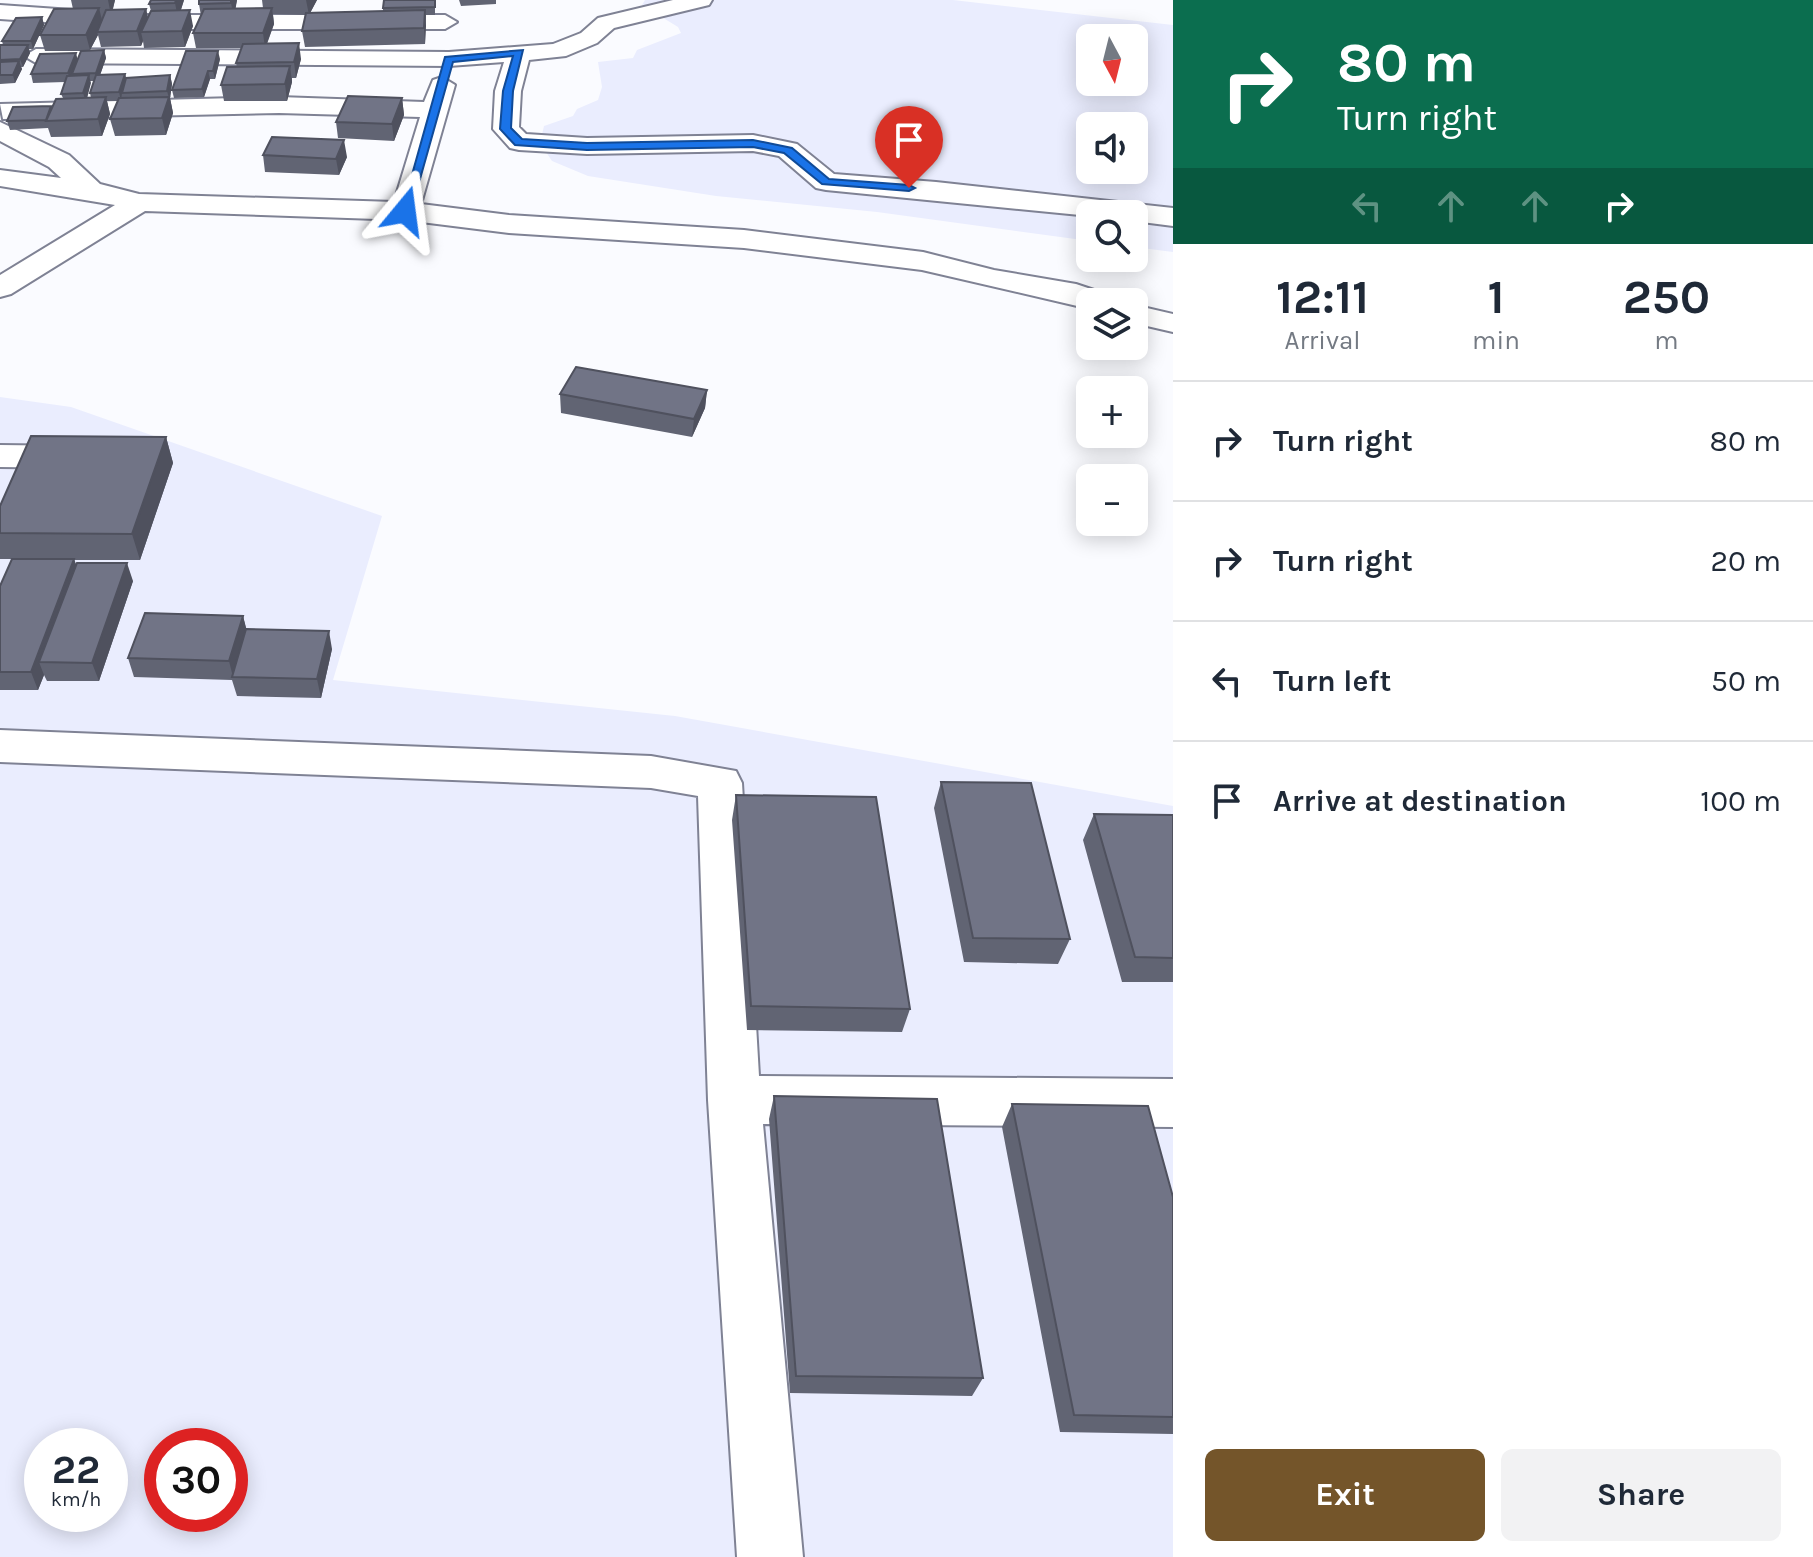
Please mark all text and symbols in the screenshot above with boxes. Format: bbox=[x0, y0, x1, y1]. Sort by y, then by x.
north arrow bbox=[1076, 24, 1148, 96]
map controls bbox=[1076, 24, 1148, 536]
text: 80 m bbox=[1337, 30, 1476, 95]
icon: right bbox=[1205, 32, 1309, 136]
text: Turn right bbox=[1337, 97, 1497, 139]
pin bbox=[875, 106, 943, 188]
button: sound bbox=[1076, 112, 1148, 184]
icon: arrive bbox=[887, 118, 931, 162]
position arrow bbox=[363, 169, 447, 253]
icon: left bbox=[1345, 184, 1389, 228]
icon: ahead bbox=[1429, 184, 1473, 228]
icon: ahead bbox=[1513, 184, 1557, 228]
icon: right bbox=[1597, 184, 1641, 228]
button: search bbox=[1076, 200, 1148, 272]
text: 12:11 bbox=[1276, 269, 1369, 325]
text: 1 bbox=[1487, 269, 1505, 325]
text: 250 bbox=[1623, 269, 1710, 325]
button: layers bbox=[1076, 288, 1148, 360]
text: Arrival bbox=[1284, 325, 1361, 356]
text: min bbox=[1472, 325, 1520, 356]
text: m bbox=[1654, 325, 1679, 356]
button: + bbox=[1076, 376, 1148, 448]
icon: right bbox=[1205, 419, 1249, 463]
text: Turn right bbox=[1273, 423, 1413, 459]
text: 80 m bbox=[1710, 423, 1781, 459]
button: − bbox=[1076, 464, 1148, 536]
icon: right bbox=[1205, 539, 1249, 583]
text: Turn right bbox=[1273, 543, 1413, 579]
text: 20 m bbox=[1711, 543, 1781, 579]
icon: left bbox=[1205, 659, 1249, 703]
text: Turn left bbox=[1273, 663, 1391, 699]
text: 50 m bbox=[1711, 663, 1781, 699]
icon: arrive bbox=[1205, 779, 1249, 823]
text: Arrive at destination bbox=[1273, 783, 1567, 819]
text: 100 m bbox=[1700, 783, 1781, 819]
speed limit sign: 30 bbox=[144, 1428, 248, 1532]
text: 22 bbox=[52, 1446, 100, 1493]
button: Exit bbox=[1205, 1449, 1485, 1541]
button: Share bbox=[1501, 1449, 1781, 1541]
text: km/h bbox=[51, 1488, 101, 1511]

